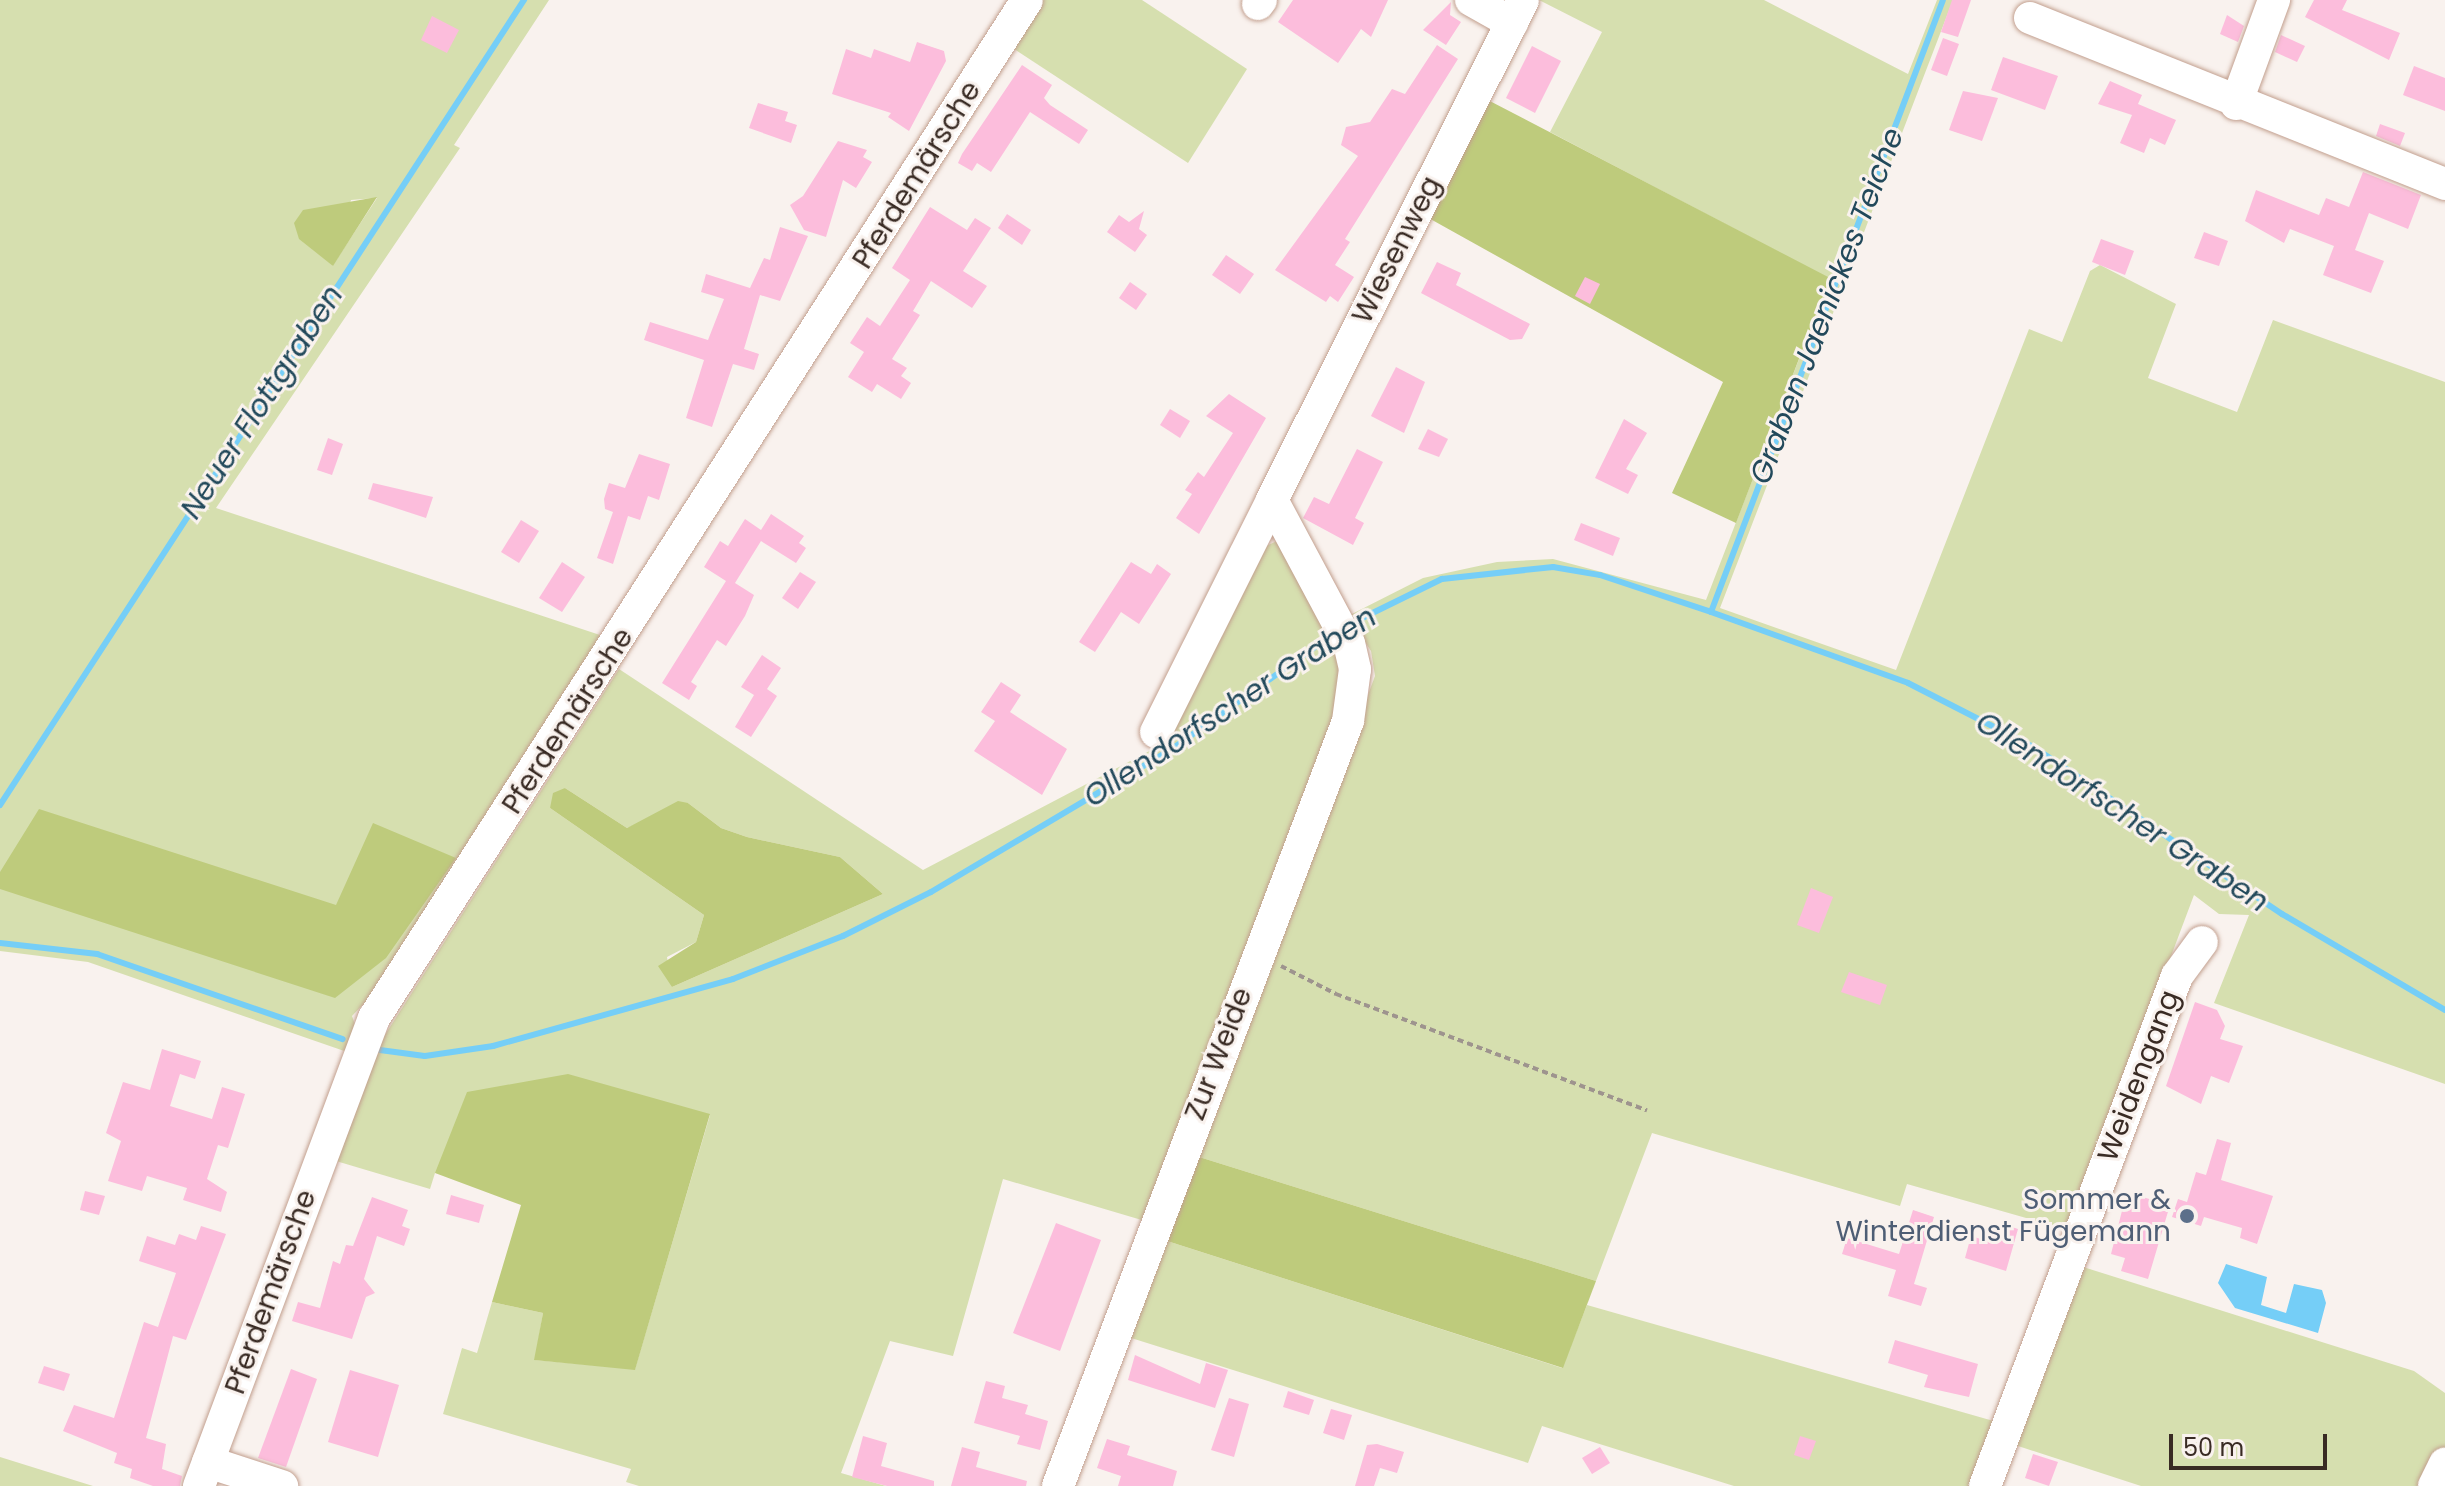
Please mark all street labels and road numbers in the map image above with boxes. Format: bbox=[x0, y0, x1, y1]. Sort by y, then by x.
street label: Pferdemärsche bbox=[846, 75, 988, 275]
street label: Wiesenweg bbox=[1346, 171, 1448, 329]
street label: Pferdemärsche bbox=[495, 622, 641, 820]
street label: Zur Weide bbox=[1178, 983, 1260, 1125]
street label: Weidengang bbox=[2091, 986, 2187, 1166]
street label: Pferdemärsche bbox=[219, 1185, 323, 1399]

